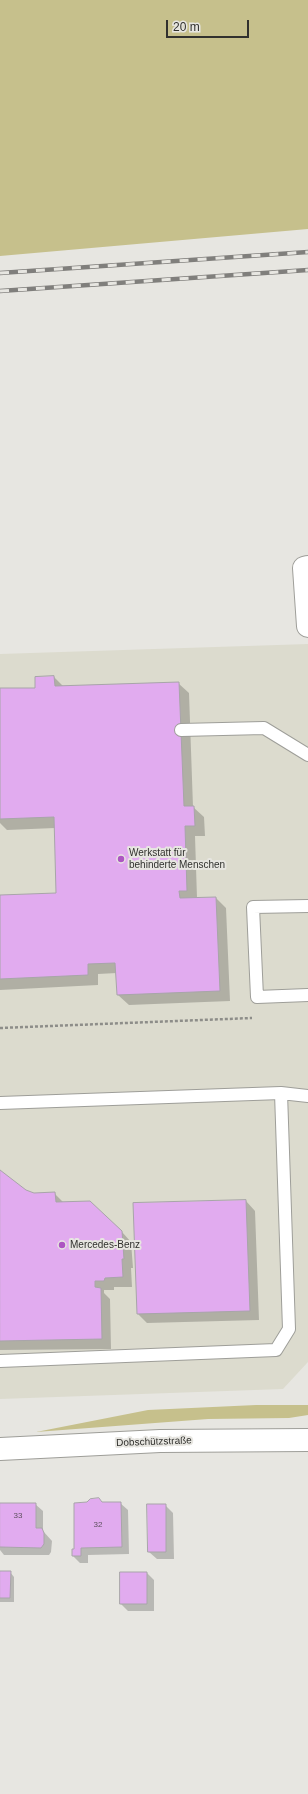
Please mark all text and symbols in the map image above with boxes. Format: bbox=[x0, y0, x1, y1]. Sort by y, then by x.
scale bar bbox=[168, 12, 251, 38]
text: 20 m bbox=[173, 20, 200, 34]
place label: Werkstatt für behinderte Menschen bbox=[129, 847, 225, 870]
marker: Werkstatt für behinderte Menschen bbox=[116, 854, 126, 864]
place label: Mercedes-Benz bbox=[70, 1239, 140, 1251]
marker: Mercedes-Benz bbox=[57, 1240, 67, 1250]
street label: Dobschützstraße bbox=[116, 1435, 192, 1449]
house number: 33 bbox=[14, 1511, 22, 1521]
house number: 32 bbox=[94, 1520, 102, 1530]

